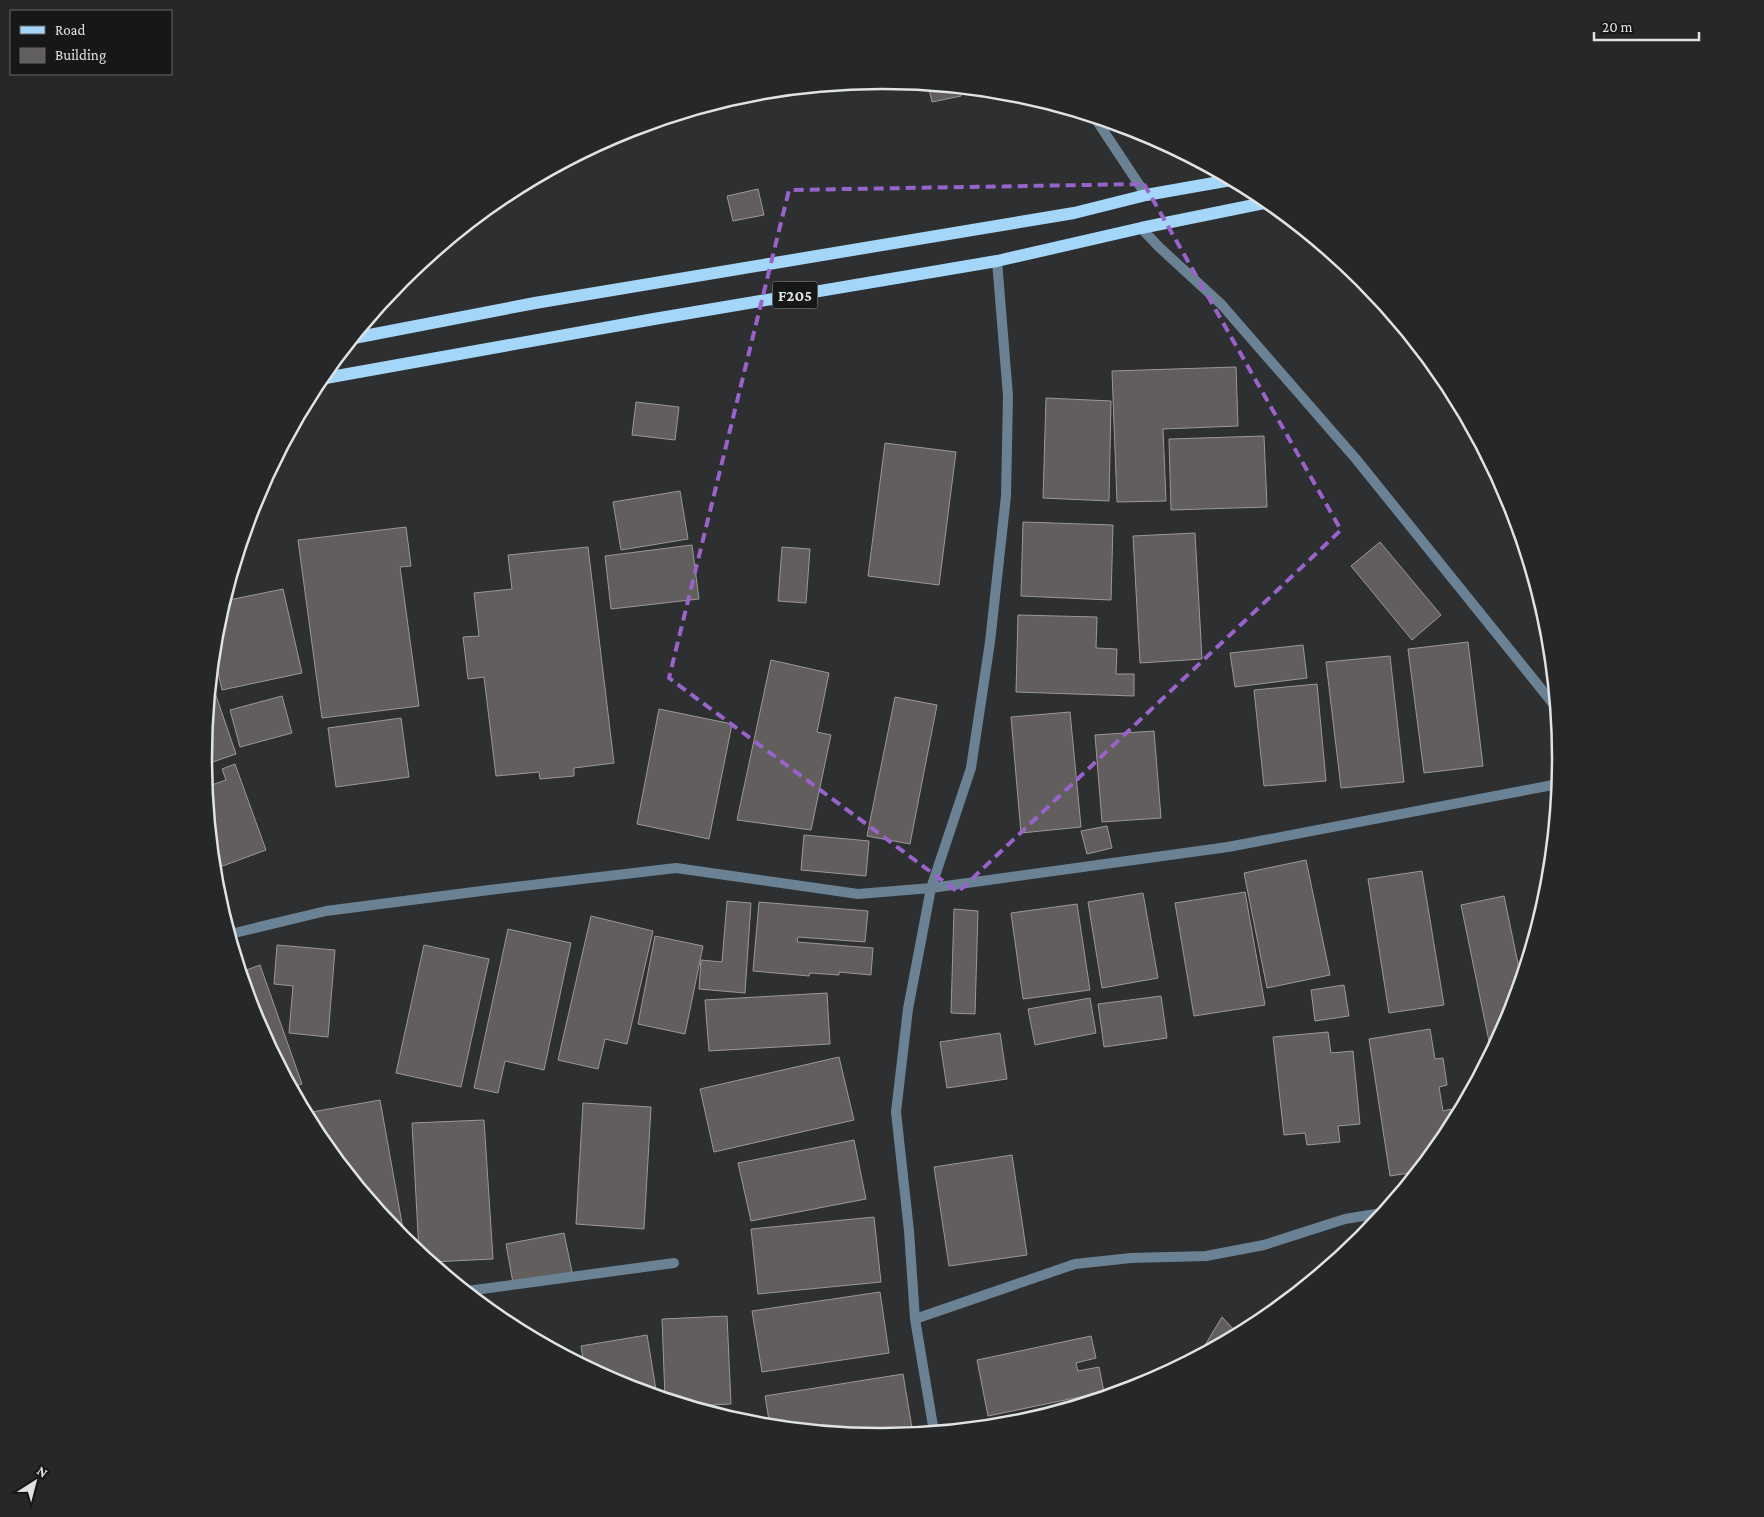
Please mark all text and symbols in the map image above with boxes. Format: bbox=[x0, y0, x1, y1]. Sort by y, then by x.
legend bbox=[10, 10, 172, 75]
scale bar bbox=[1594, 10, 1699, 42]
text: 20 m bbox=[1602, 19, 1633, 35]
text: Road bbox=[55, 22, 86, 38]
text: Building bbox=[55, 47, 106, 64]
road number: F205 bbox=[772, 282, 818, 308]
north arrow bbox=[10, 1457, 60, 1507]
text: N bbox=[34, 1462, 52, 1481]

